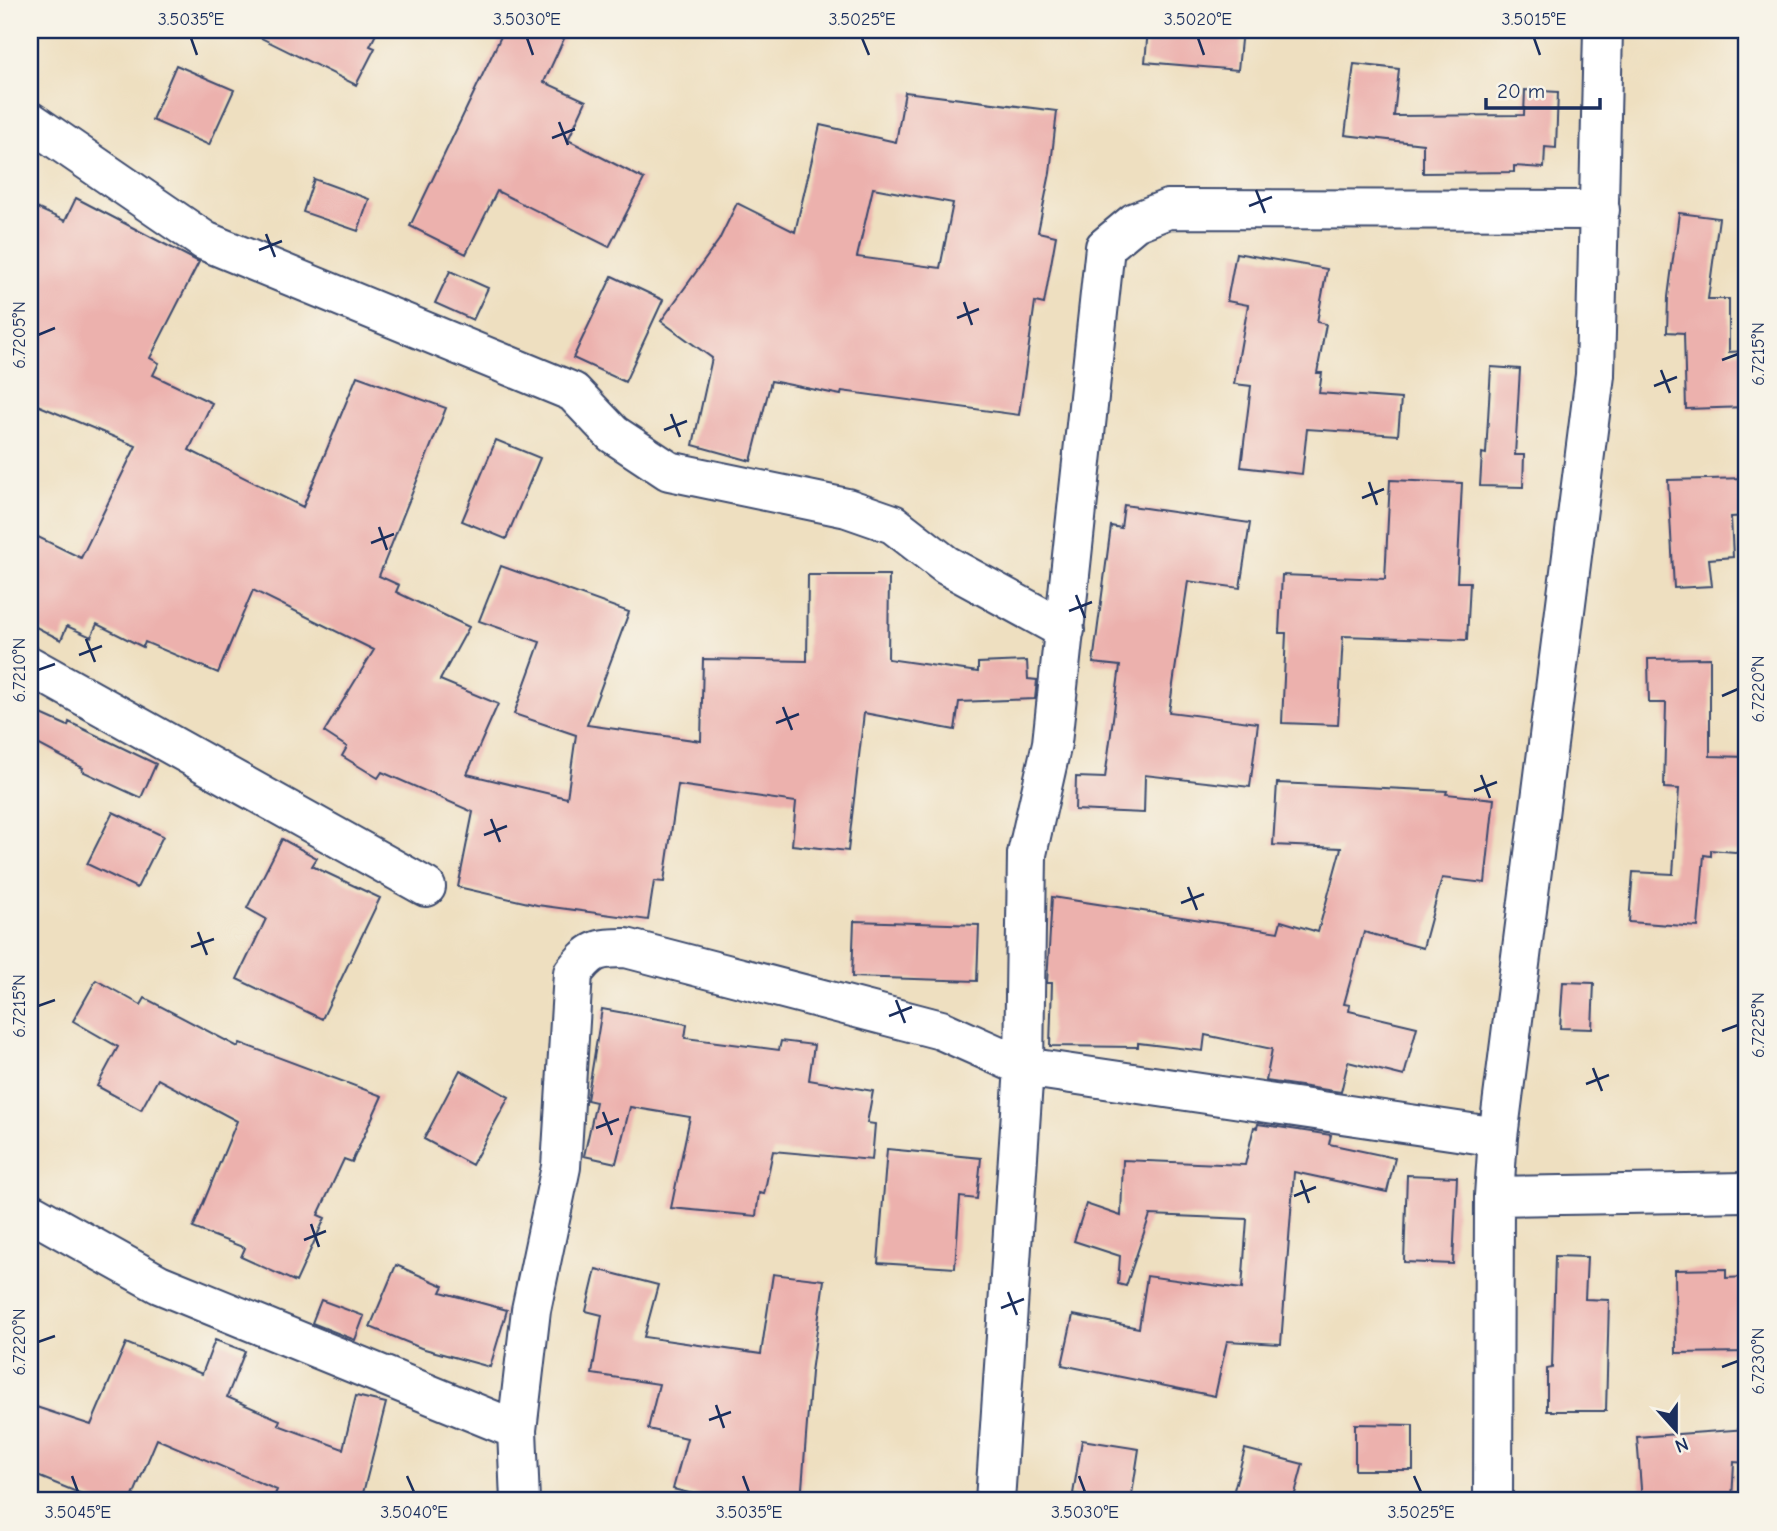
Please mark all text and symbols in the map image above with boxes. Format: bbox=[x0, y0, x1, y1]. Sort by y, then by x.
text: 3.5035°E bbox=[158, 9, 225, 30]
text: 3.5030°E bbox=[493, 9, 561, 30]
text: 3.5025°E bbox=[828, 9, 896, 30]
text: 3.5020°E bbox=[1164, 9, 1232, 30]
text: 3.5015°E bbox=[1502, 9, 1567, 30]
scale bar bbox=[1486, 66, 1600, 110]
text: 20 m bbox=[1497, 79, 1545, 103]
text: 6.7205°N bbox=[9, 301, 30, 369]
text: 6.7215°N bbox=[1748, 322, 1769, 386]
text: 6.7210°N bbox=[9, 638, 30, 702]
text: 6.7220°N bbox=[1748, 655, 1769, 723]
text: 6.7215°N bbox=[9, 974, 30, 1038]
text: 6.7225°N bbox=[1748, 992, 1769, 1058]
text: 6.7220°N bbox=[9, 1308, 30, 1376]
text: 6.7230°N bbox=[1748, 1328, 1769, 1394]
north arrow bbox=[1640, 1394, 1710, 1464]
text: N bbox=[1672, 1432, 1691, 1457]
text: 3.5045°E bbox=[45, 1502, 111, 1523]
text: 3.5040°E bbox=[380, 1502, 448, 1523]
text: 3.5035°E bbox=[716, 1502, 783, 1523]
text: 3.5030°E bbox=[1051, 1502, 1119, 1523]
text: 3.5025°E bbox=[1387, 1502, 1455, 1523]

